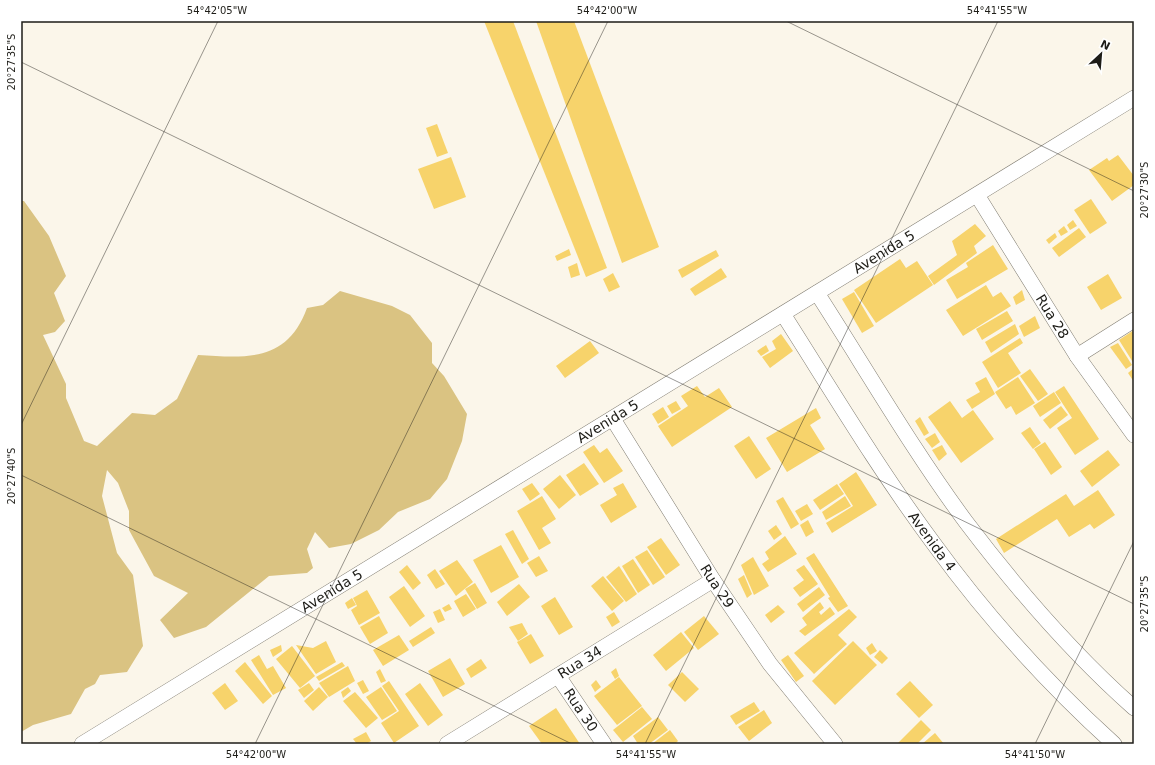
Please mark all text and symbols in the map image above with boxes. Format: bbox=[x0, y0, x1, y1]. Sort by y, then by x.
text: 54°42'05"W bbox=[187, 5, 247, 16]
text: 54°42'00"W bbox=[577, 5, 637, 16]
text: 54°41'55"W bbox=[967, 5, 1027, 16]
text: 20°27'35"S bbox=[6, 34, 17, 90]
north arrow bbox=[1081, 34, 1121, 74]
text: N bbox=[1098, 38, 1112, 53]
text: 20°27'30"S bbox=[1139, 162, 1150, 218]
street label: Avenida 5 bbox=[850, 227, 918, 277]
street label: Rua 28 bbox=[1033, 291, 1072, 341]
street label: Avenida 5 bbox=[574, 396, 642, 446]
text: 20°27'40"S bbox=[6, 448, 17, 504]
street label: Avenida 4 bbox=[905, 509, 959, 574]
street label: Rua 29 bbox=[697, 561, 738, 611]
street label: Avenida 5 bbox=[298, 566, 365, 616]
text: 20°27'35"S bbox=[1139, 576, 1150, 632]
street label: Rua 34 bbox=[555, 642, 605, 682]
street label: Rua 30 bbox=[561, 685, 601, 735]
text: 54°42'00"W bbox=[226, 749, 286, 760]
text: 54°41'55"W bbox=[616, 749, 676, 760]
text: 54°41'50"W bbox=[1005, 749, 1065, 760]

